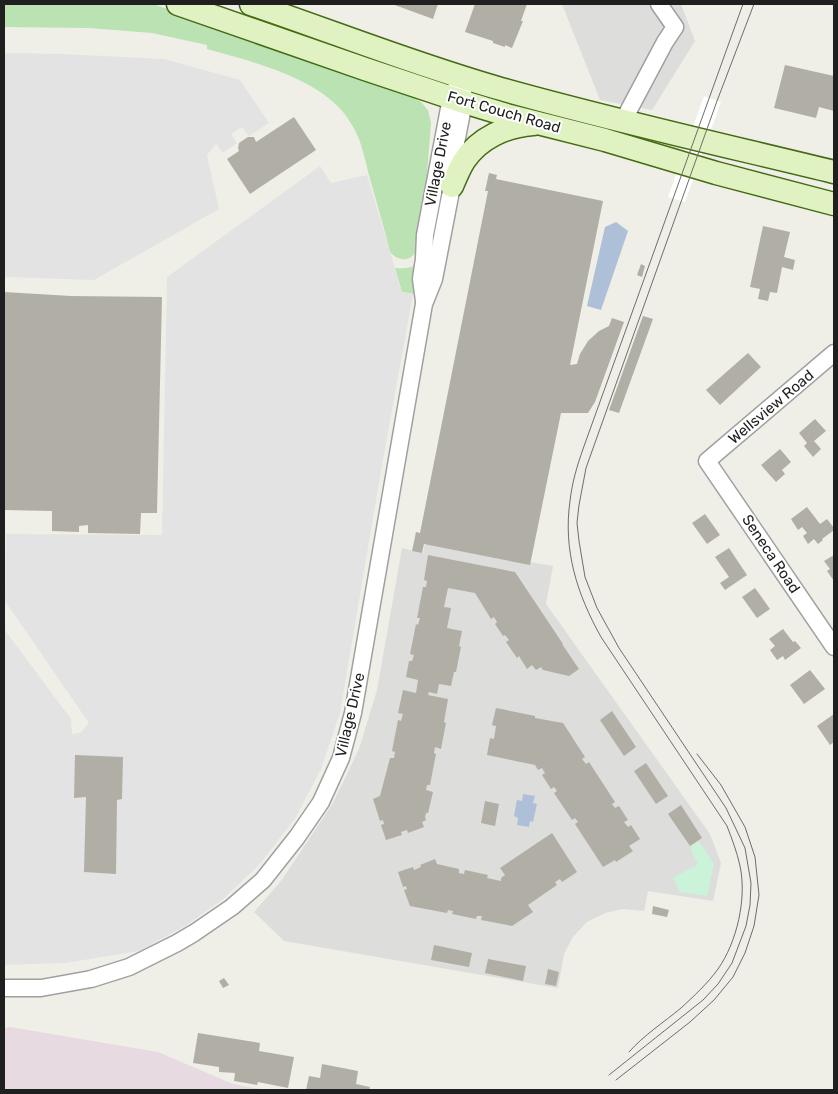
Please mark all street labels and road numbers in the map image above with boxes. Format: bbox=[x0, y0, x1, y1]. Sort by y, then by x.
street label: Fort Couch Road bbox=[445, 87, 563, 137]
street label: Village Drive bbox=[421, 120, 455, 208]
street label: Wellsview Road bbox=[725, 366, 817, 448]
street label: Seneca Road bbox=[738, 511, 804, 597]
street label: Village Drive bbox=[332, 671, 368, 759]

